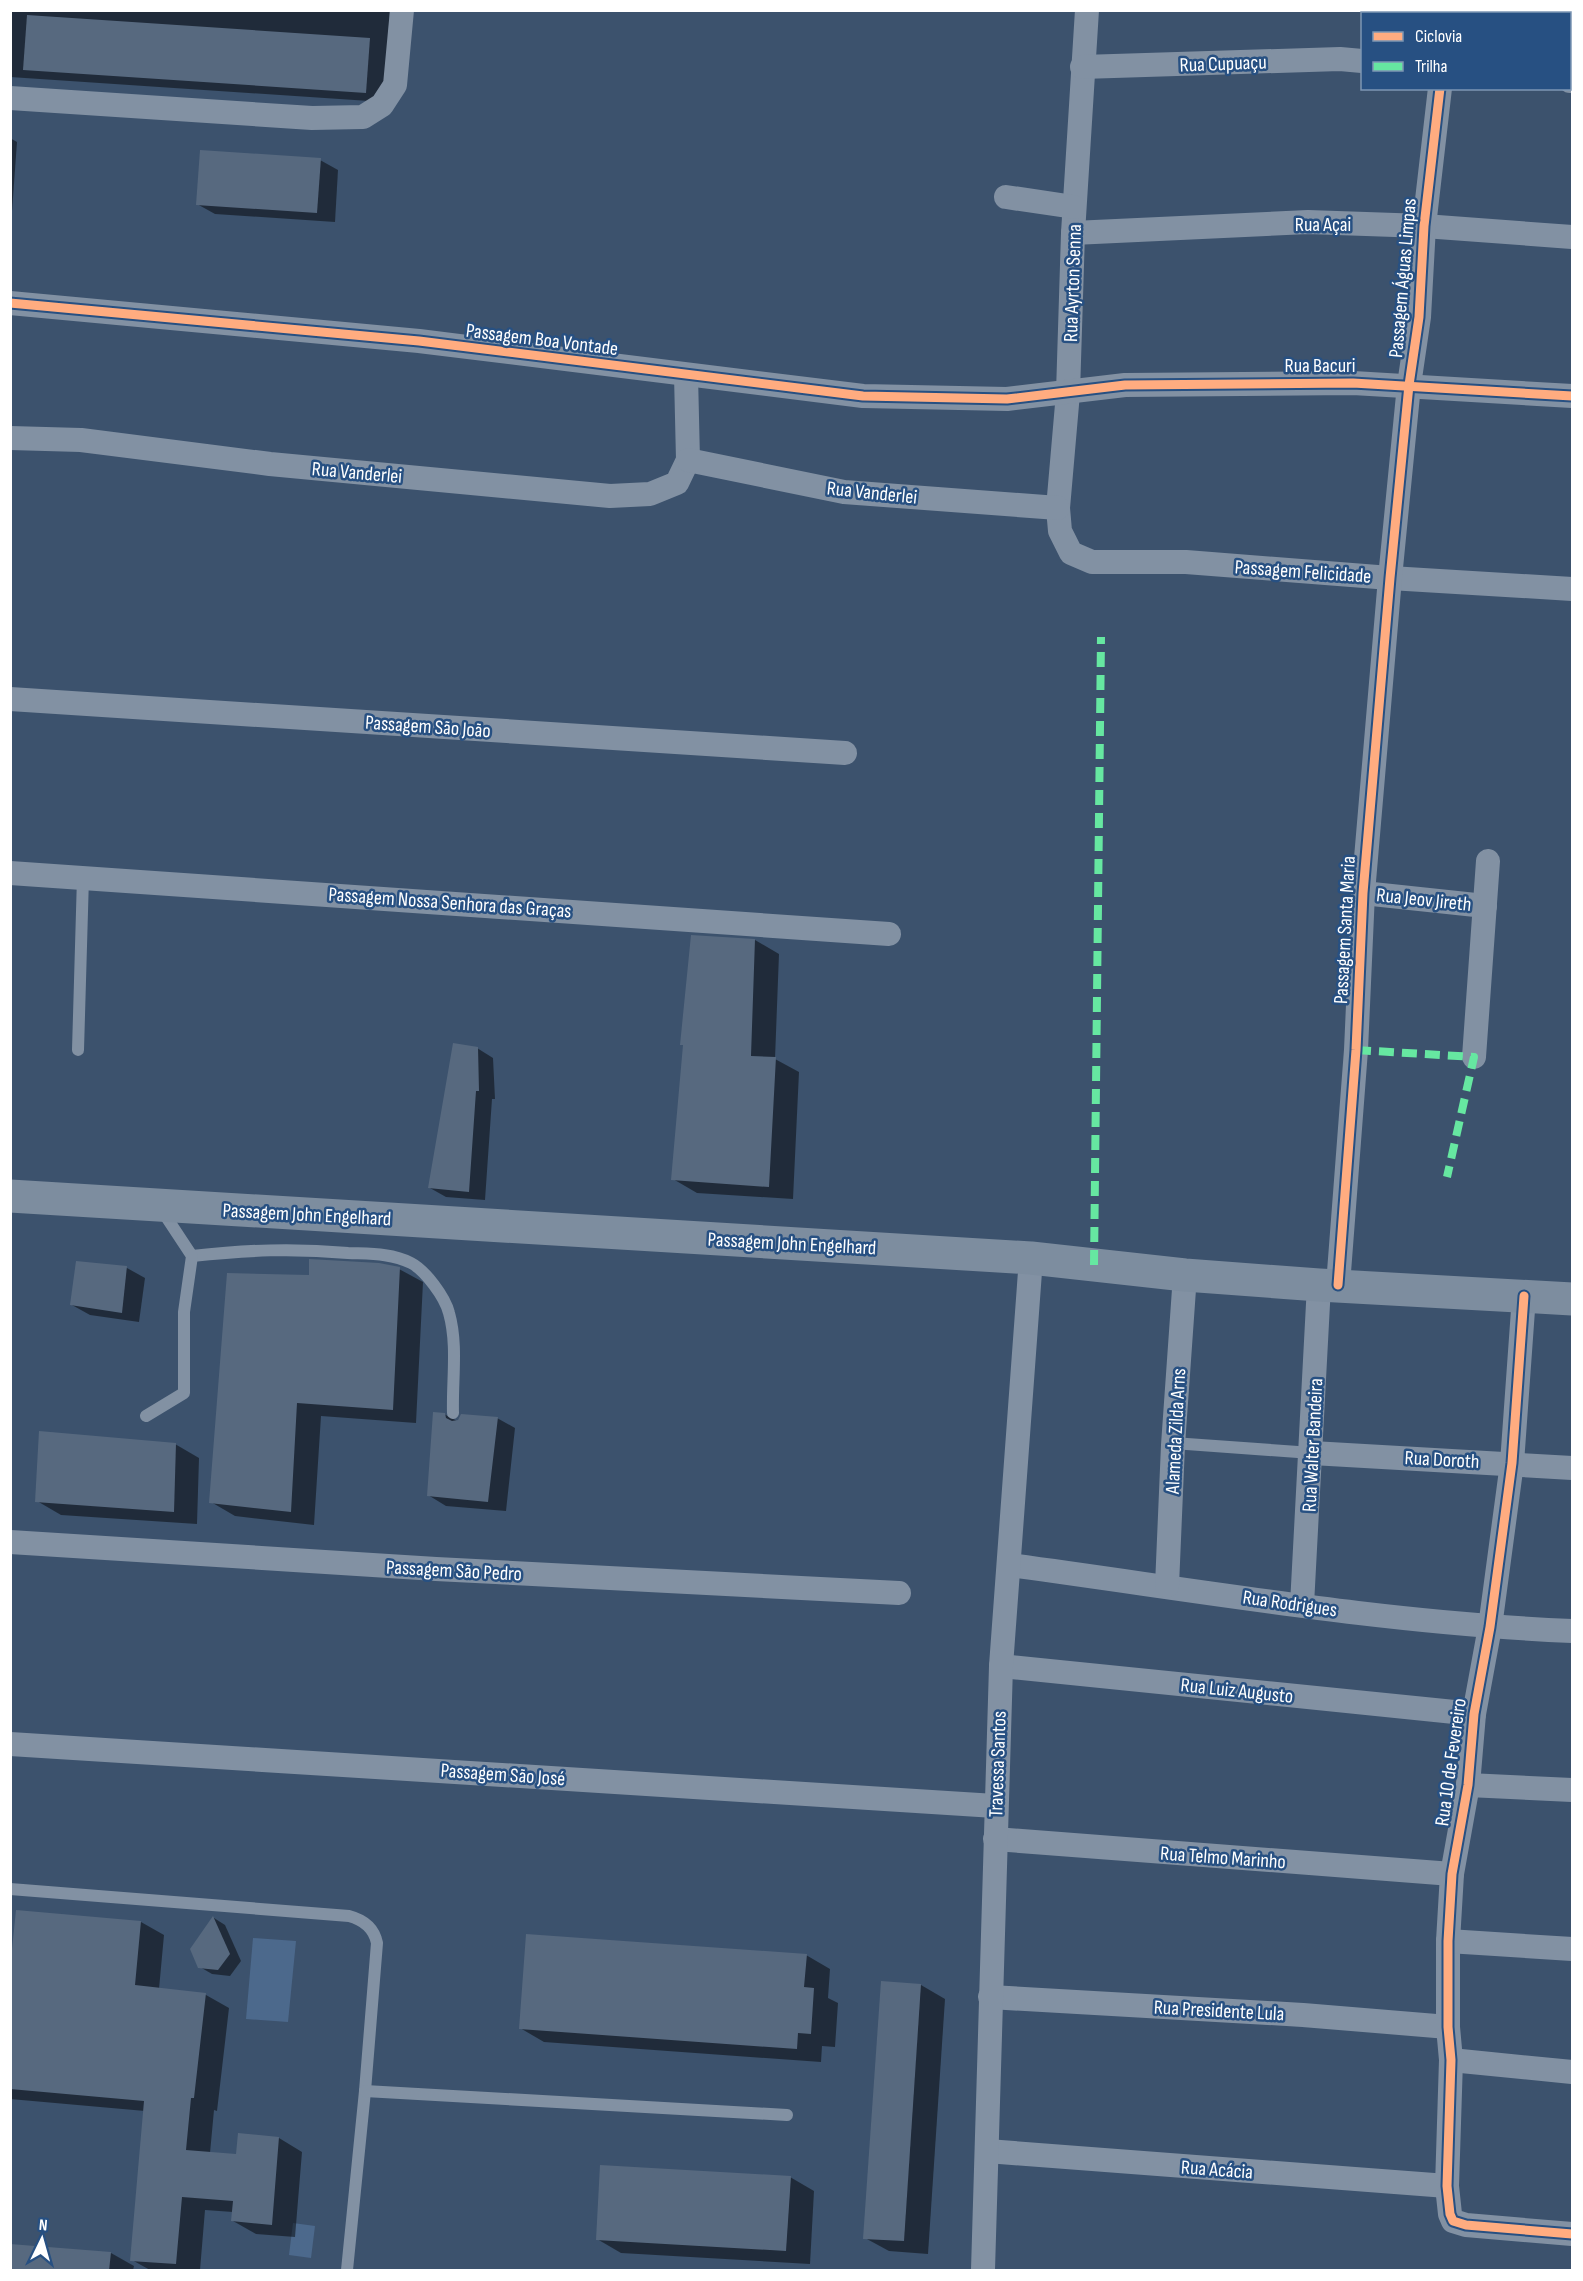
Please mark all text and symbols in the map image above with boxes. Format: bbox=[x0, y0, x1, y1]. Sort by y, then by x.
legend bbox=[1361, 12, 1571, 90]
text: Ciclovia bbox=[1415, 26, 1462, 47]
street label: Rua Cupuaçu bbox=[1179, 50, 1267, 78]
text: Trilha bbox=[1415, 56, 1448, 77]
street label: Passagem Águas Limpas bbox=[1384, 197, 1422, 359]
street label: Rua Açai bbox=[1295, 213, 1351, 237]
street label: Rua Ayrton Senna bbox=[1059, 224, 1087, 342]
street label: Passagem Boa Vontade bbox=[464, 319, 619, 361]
street label: Rua Bacuri bbox=[1285, 354, 1355, 378]
street label: Rua Vanderlei bbox=[311, 457, 403, 489]
street label: Rua Vanderlei bbox=[826, 476, 918, 510]
street label: Passagem Felicidade bbox=[1234, 555, 1372, 589]
street label: Passagem São João bbox=[364, 711, 491, 743]
street label: Passagem Santa Maria bbox=[1329, 855, 1361, 1005]
street label: Passagem Nossa Senhora das Graças bbox=[328, 883, 572, 923]
street label: Rua Jeov Jireth bbox=[1375, 883, 1473, 917]
street label: Passagem John Engelhard bbox=[222, 1199, 392, 1231]
street label: Passagem John Engelhard bbox=[707, 1228, 877, 1260]
street label: Alameda Zilda Arns bbox=[1161, 1368, 1191, 1495]
street label: Rua Walter Bandeira bbox=[1298, 1378, 1328, 1512]
street label: Rua Doroth bbox=[1404, 1446, 1480, 1474]
street label: Passagem São Pedro bbox=[385, 1555, 522, 1587]
street label: Rua Rodrigues bbox=[1241, 1585, 1339, 1622]
street label: Rua Luiz Augusto bbox=[1179, 1673, 1294, 1709]
street label: Rua 10 de Fevereiro bbox=[1430, 1697, 1472, 1828]
street label: Travessa Santos bbox=[984, 1710, 1012, 1818]
street label: Passagem São José bbox=[440, 1759, 566, 1791]
street label: Rua Telmo Marinho bbox=[1159, 1842, 1287, 1874]
street label: Rua Presidente Lula bbox=[1153, 1996, 1285, 2026]
street label: Rua Acácia bbox=[1180, 2156, 1254, 2184]
north arrow bbox=[12, 2209, 72, 2269]
text: N bbox=[38, 2216, 48, 2235]

